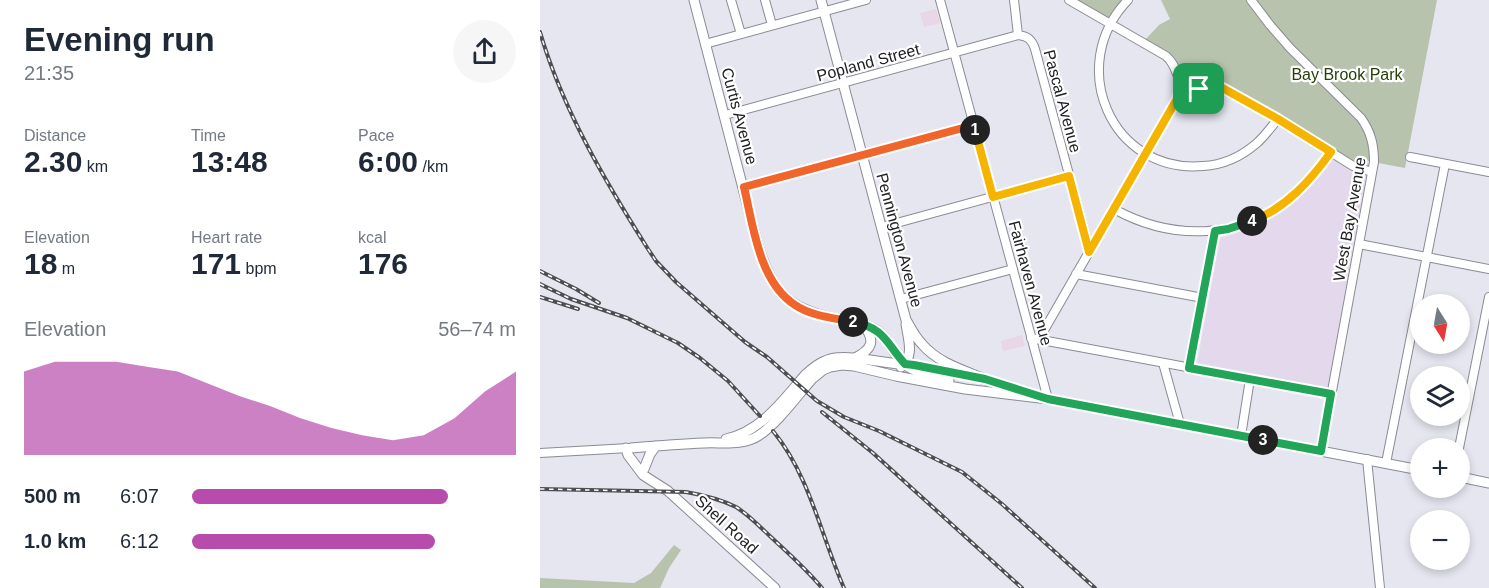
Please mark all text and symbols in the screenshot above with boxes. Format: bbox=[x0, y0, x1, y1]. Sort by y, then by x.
button: share bbox=[453, 20, 516, 83]
text: Evening run bbox=[24, 21, 215, 58]
street label: Popland Street bbox=[815, 40, 922, 84]
street label: Pascal Avenue bbox=[1041, 48, 1084, 154]
text: 21:35 bbox=[24, 62, 74, 84]
pin bbox=[1173, 63, 1224, 114]
street label: Curtis Avenue bbox=[718, 66, 761, 166]
park label: Bay Brook Park bbox=[1291, 66, 1404, 83]
icon: arrive bbox=[1182, 72, 1215, 105]
pin: 1 bbox=[960, 115, 990, 145]
text: 1 bbox=[971, 121, 979, 138]
text: Distance bbox=[24, 127, 86, 144]
text: Time bbox=[191, 127, 226, 144]
text: Pace bbox=[358, 127, 394, 144]
text: 2.30 bbox=[24, 145, 82, 178]
text: 13:48 bbox=[191, 145, 268, 178]
text: 6:00 bbox=[358, 145, 418, 178]
street label: West Bay Avenue bbox=[1330, 156, 1369, 282]
text: km bbox=[82, 158, 108, 175]
text: /km bbox=[418, 158, 448, 175]
street label: Pennington Avenue bbox=[873, 171, 926, 309]
pin: 4 bbox=[1237, 206, 1267, 236]
text: 4 bbox=[1248, 212, 1256, 229]
street label: Fairhaven Avenue bbox=[1006, 219, 1055, 348]
text: Elevation bbox=[24, 229, 90, 246]
text: Heart rate bbox=[191, 229, 262, 246]
text: kcal bbox=[358, 229, 386, 246]
text: 18 bbox=[24, 247, 57, 280]
text: 171 bbox=[191, 247, 241, 280]
text: 176 bbox=[358, 247, 408, 280]
text: m bbox=[57, 260, 75, 277]
text: bpm bbox=[241, 260, 277, 277]
north arrow bbox=[1410, 294, 1470, 354]
map controls bbox=[1410, 294, 1470, 570]
pin: 2 bbox=[838, 307, 868, 337]
text: 2 bbox=[849, 313, 857, 330]
text: Elevation bbox=[24, 318, 106, 340]
text: 56–74 m bbox=[438, 318, 516, 340]
button: layers bbox=[1410, 366, 1470, 426]
pin: 3 bbox=[1248, 425, 1278, 455]
text: 3 bbox=[1259, 431, 1267, 448]
button: + bbox=[1410, 438, 1470, 498]
text: 500 m bbox=[24, 485, 81, 507]
text: 6:07 bbox=[120, 485, 159, 507]
street label: Shell Road bbox=[692, 492, 761, 557]
button: − bbox=[1410, 510, 1470, 570]
text: 1.0 km bbox=[24, 530, 86, 552]
text: 6:12 bbox=[120, 530, 159, 552]

